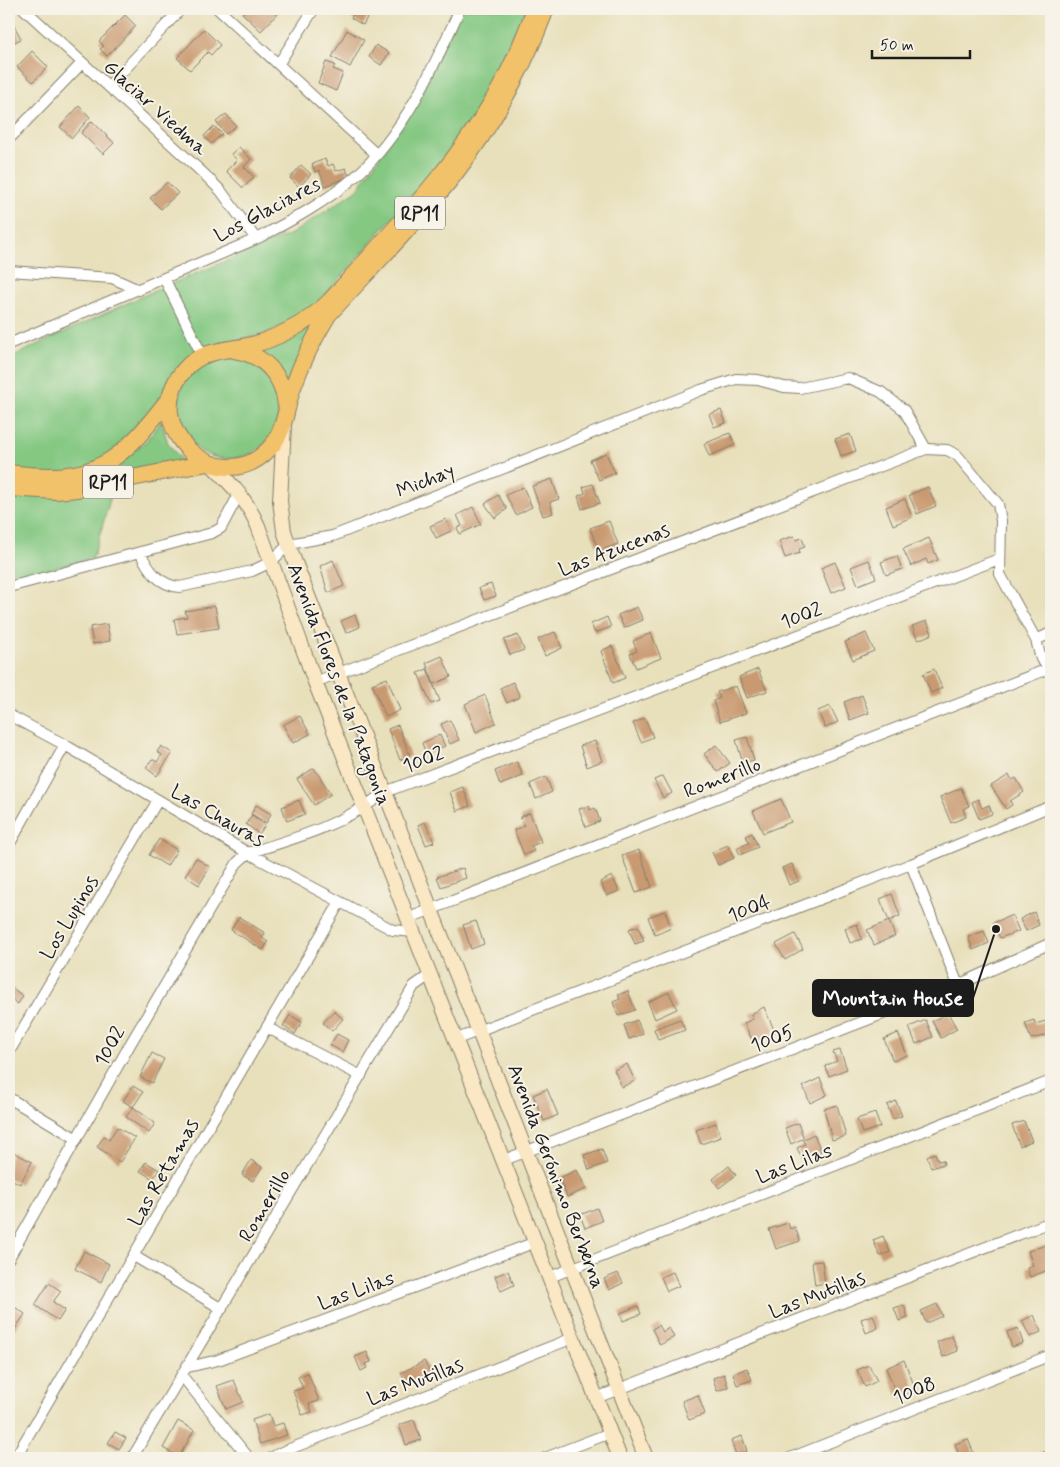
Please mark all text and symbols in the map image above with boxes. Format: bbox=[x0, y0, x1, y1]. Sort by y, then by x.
scale bar bbox=[872, 28, 970, 60]
text: 50 m bbox=[880, 36, 914, 56]
street label: Glaciar Viedma bbox=[97, 54, 214, 163]
street label: Los Glaciares bbox=[210, 171, 326, 250]
road number: RP11 bbox=[395, 197, 445, 230]
street label: Michay bbox=[392, 458, 459, 505]
road number: RP11 bbox=[83, 466, 133, 498]
street label: Las Azucenas bbox=[555, 517, 674, 584]
street label: Avenida Flores de la Patagonia bbox=[279, 560, 397, 810]
street label: 1002 bbox=[777, 596, 826, 637]
street label: 1002 bbox=[399, 740, 448, 781]
street label: Romerillo bbox=[680, 751, 765, 805]
street label: Las Chauras bbox=[165, 778, 269, 854]
street label: Los Lupinos bbox=[35, 871, 106, 965]
street label: 1004 bbox=[724, 889, 775, 930]
callout: Mountain House bbox=[813, 980, 973, 1016]
text: Mountain House bbox=[823, 985, 964, 1013]
street label: 1005 bbox=[747, 1019, 798, 1060]
street label: 1002 bbox=[88, 1022, 132, 1072]
street label: Avenida Gerónimo Berberna bbox=[500, 1060, 611, 1293]
street label: Las Retamas bbox=[123, 1114, 206, 1232]
street label: Las Lilas bbox=[753, 1138, 837, 1191]
street label: Romerillo bbox=[233, 1164, 298, 1247]
street label: Las Lilas bbox=[315, 1265, 399, 1318]
street label: Las Mutillas bbox=[766, 1265, 870, 1326]
street label: Las Mutillas bbox=[364, 1352, 468, 1413]
street label: 1008 bbox=[889, 1371, 940, 1412]

